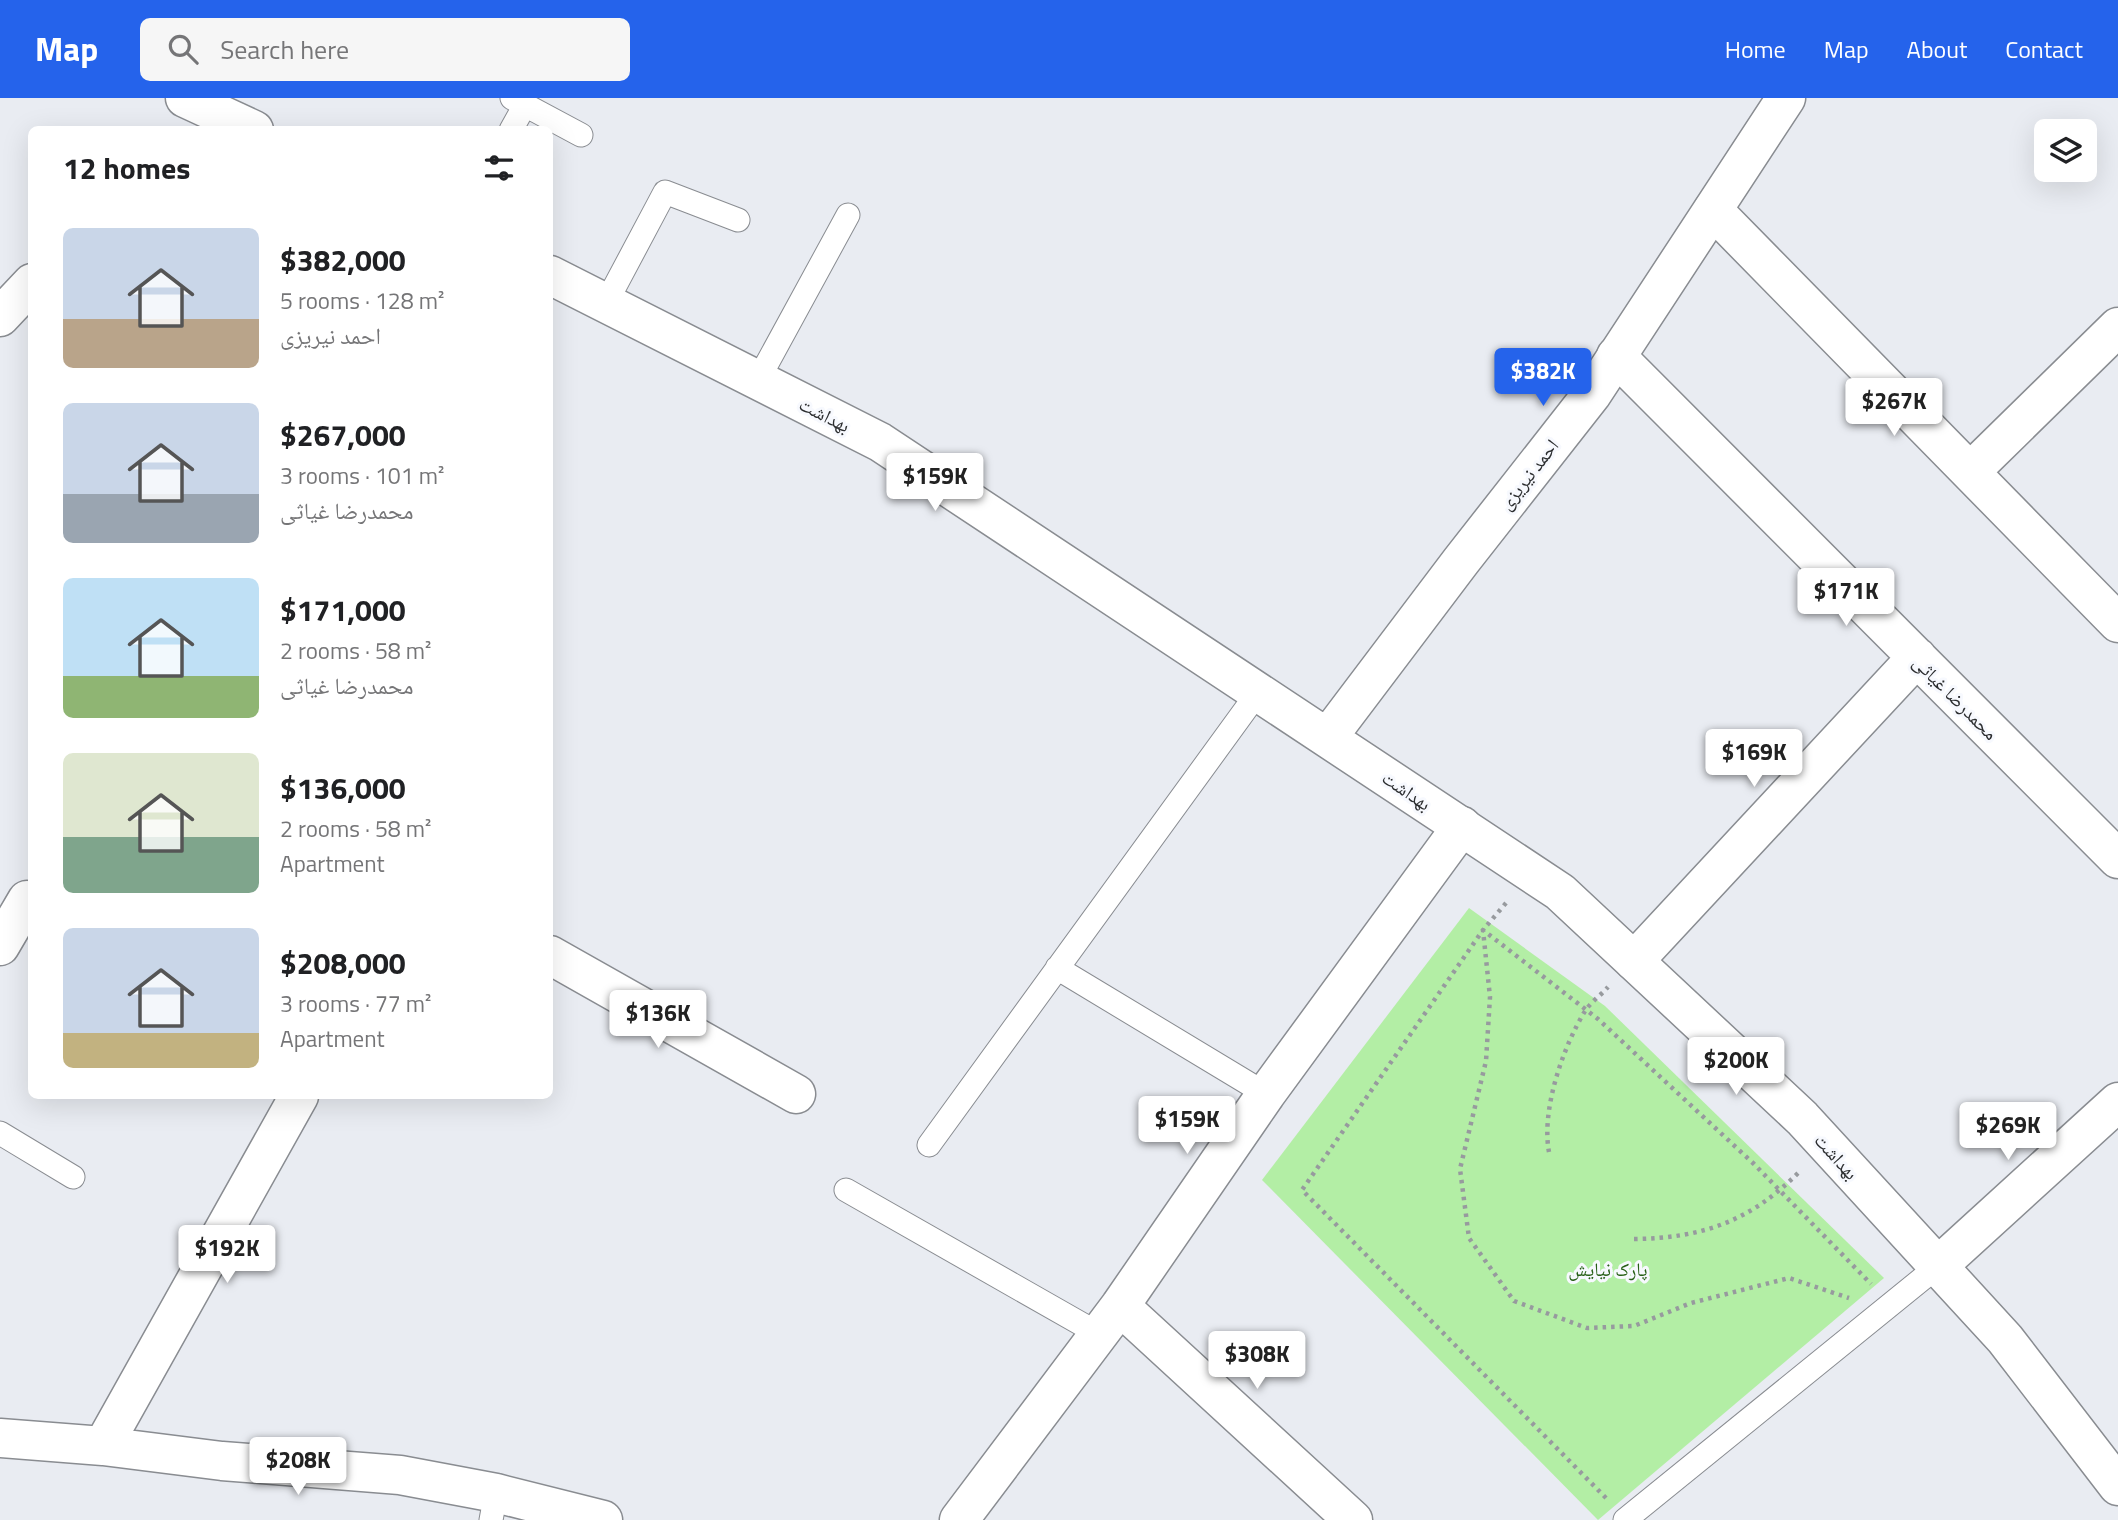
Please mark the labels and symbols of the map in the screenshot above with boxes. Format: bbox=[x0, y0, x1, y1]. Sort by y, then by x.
pin: $382K bbox=[1494, 348, 1592, 408]
pin: $267K bbox=[1845, 378, 1943, 438]
street label: بهداشت bbox=[794, 389, 856, 439]
street label: احمد نیریزی bbox=[1491, 432, 1565, 516]
pin: $159K bbox=[886, 454, 984, 513]
pin: $171K bbox=[1797, 568, 1895, 628]
street label: محمدرضا غیاثی bbox=[1907, 648, 2005, 746]
pin: $169K bbox=[1705, 730, 1803, 789]
street label: بهداشت bbox=[1376, 763, 1438, 817]
pin: $136K bbox=[609, 990, 707, 1050]
pin: $200K bbox=[1687, 1038, 1785, 1097]
pin: $159K bbox=[1138, 1096, 1236, 1156]
pin: $269K bbox=[1959, 1102, 2057, 1162]
street label: بهداشت bbox=[1808, 1126, 1866, 1186]
pin: $192K bbox=[178, 1226, 276, 1285]
park label: پارک نیایش bbox=[1568, 1254, 1648, 1283]
pin: $308K bbox=[1208, 1332, 1306, 1391]
pin: $208K bbox=[249, 1438, 347, 1497]

